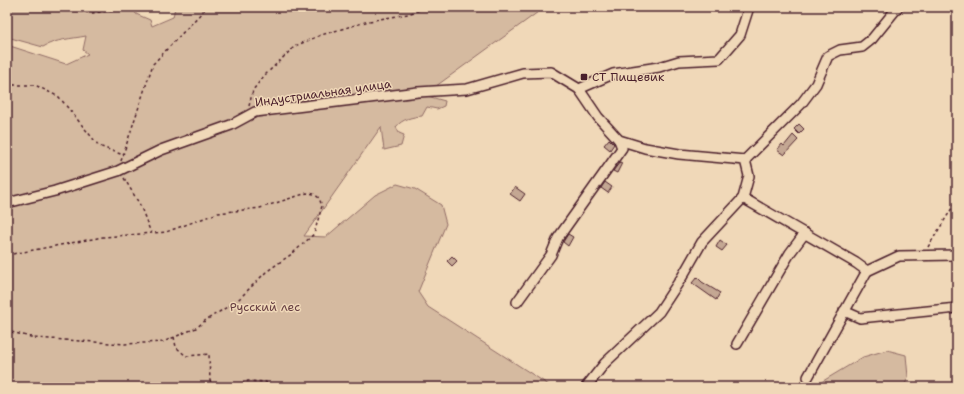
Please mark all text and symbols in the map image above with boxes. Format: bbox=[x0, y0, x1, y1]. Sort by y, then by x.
place label: СТ Пищевик bbox=[592, 69, 665, 85]
marker: СТ Пищевик bbox=[579, 72, 589, 82]
street label: Индустриальная улица bbox=[254, 75, 393, 110]
park label: Русский лес bbox=[230, 299, 300, 315]

